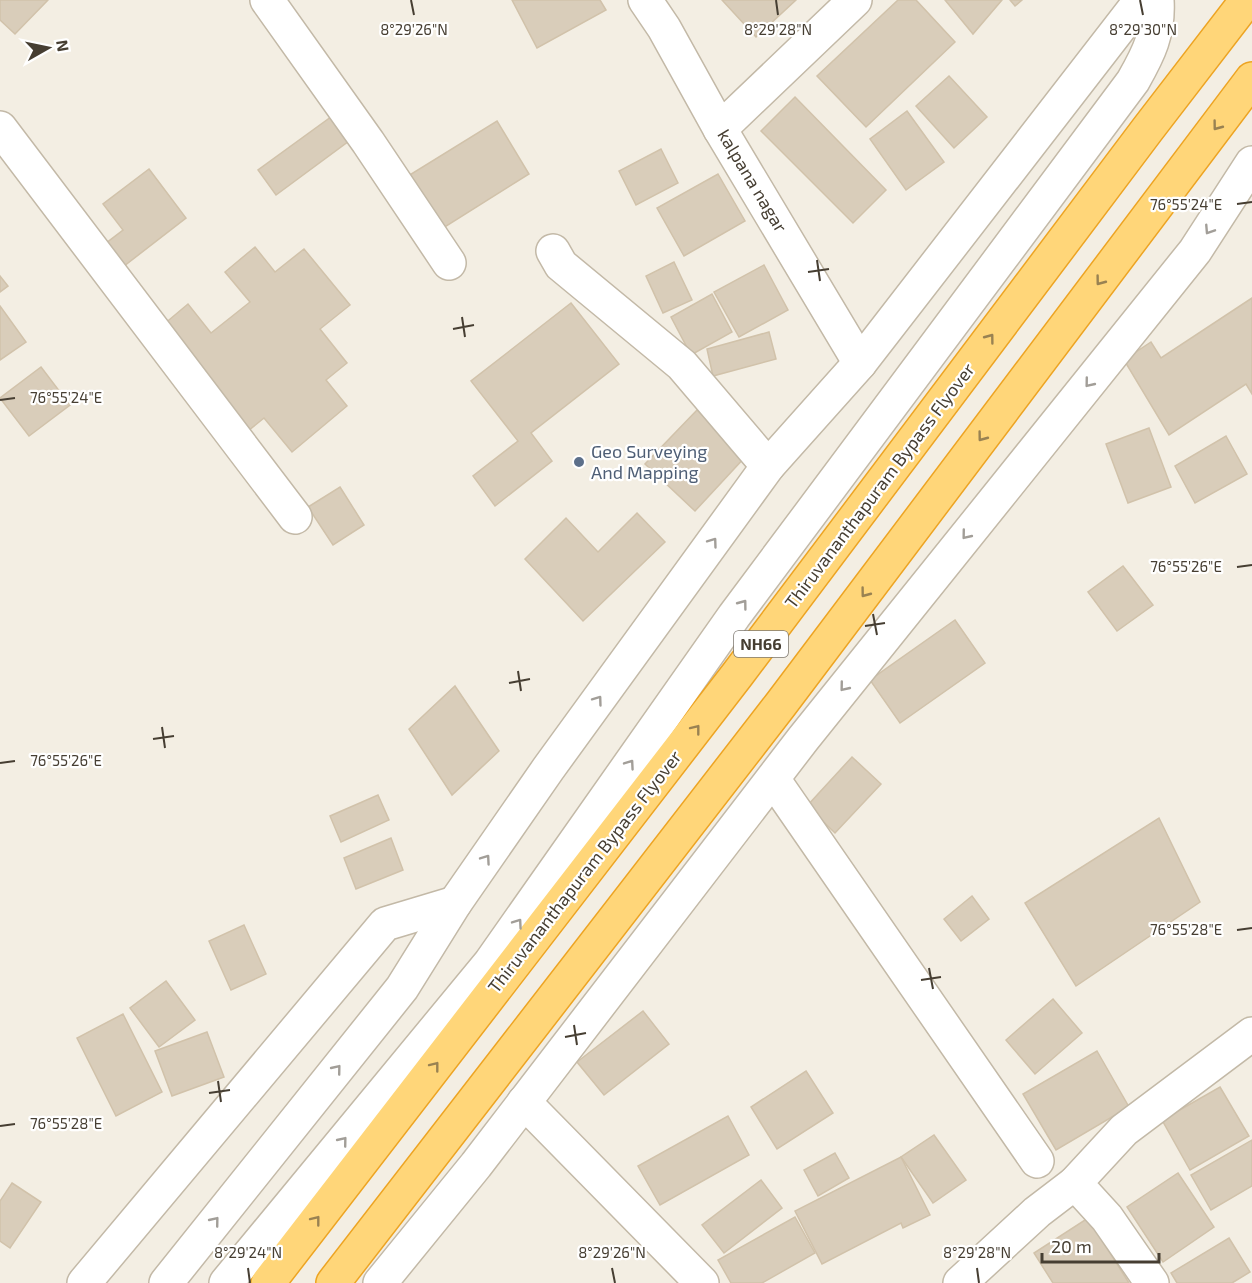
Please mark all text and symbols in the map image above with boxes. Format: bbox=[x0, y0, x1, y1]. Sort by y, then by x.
north arrow bbox=[18, 18, 78, 78]
text: 8°29'26"N bbox=[380, 20, 448, 38]
text: 8°29'28"N bbox=[744, 20, 812, 38]
text: 8°29'30"N bbox=[1109, 20, 1177, 38]
text: N bbox=[53, 38, 74, 53]
one-way arrow bbox=[1213, 119, 1224, 130]
street label: kalpana nagar bbox=[713, 125, 792, 236]
text: 76°55'24"E bbox=[1150, 195, 1222, 213]
one-way arrow bbox=[1204, 224, 1216, 234]
one-way arrow bbox=[1096, 275, 1107, 286]
one-way arrow bbox=[983, 334, 994, 345]
street label: Thiruvananthapuram Bypass Flyover bbox=[780, 358, 979, 612]
one-way arrow bbox=[1085, 377, 1096, 388]
text: 76°55'24"E bbox=[30, 388, 102, 406]
one-way arrow bbox=[978, 430, 989, 441]
place label: Geo Surveying And Mapping bbox=[591, 440, 707, 483]
marker: Geo Surveying And Mapping bbox=[572, 455, 586, 469]
one-way arrow bbox=[963, 529, 974, 540]
one-way arrow bbox=[706, 538, 717, 549]
text: 76°55'26"E bbox=[1150, 557, 1222, 575]
one-way arrow bbox=[861, 586, 872, 597]
one-way arrow bbox=[735, 600, 746, 611]
road number: NH66 bbox=[734, 631, 788, 657]
one-way arrow bbox=[841, 681, 852, 692]
one-way arrow bbox=[591, 695, 602, 706]
one-way arrow bbox=[688, 724, 699, 735]
street label: Thiruvananthapuram Bypass Flyover bbox=[483, 746, 686, 997]
text: 76°55'26"E bbox=[30, 751, 102, 769]
one-way arrow bbox=[623, 759, 634, 770]
one-way arrow bbox=[479, 854, 490, 865]
one-way arrow bbox=[511, 919, 522, 930]
text: 76°55'28"E bbox=[1150, 920, 1222, 938]
one-way arrow bbox=[428, 1061, 439, 1072]
one-way arrow bbox=[329, 1065, 340, 1076]
text: 76°55'28"E bbox=[30, 1114, 102, 1132]
one-way arrow bbox=[336, 1137, 347, 1148]
one-way arrow bbox=[309, 1216, 320, 1227]
one-way arrow bbox=[208, 1217, 219, 1228]
scale bar bbox=[1042, 1226, 1159, 1264]
text: 20 m bbox=[1051, 1235, 1092, 1257]
text: 8°29'24"N bbox=[214, 1243, 282, 1261]
text: 8°29'26"N bbox=[578, 1243, 646, 1261]
text: 8°29'28"N bbox=[943, 1243, 1011, 1261]

